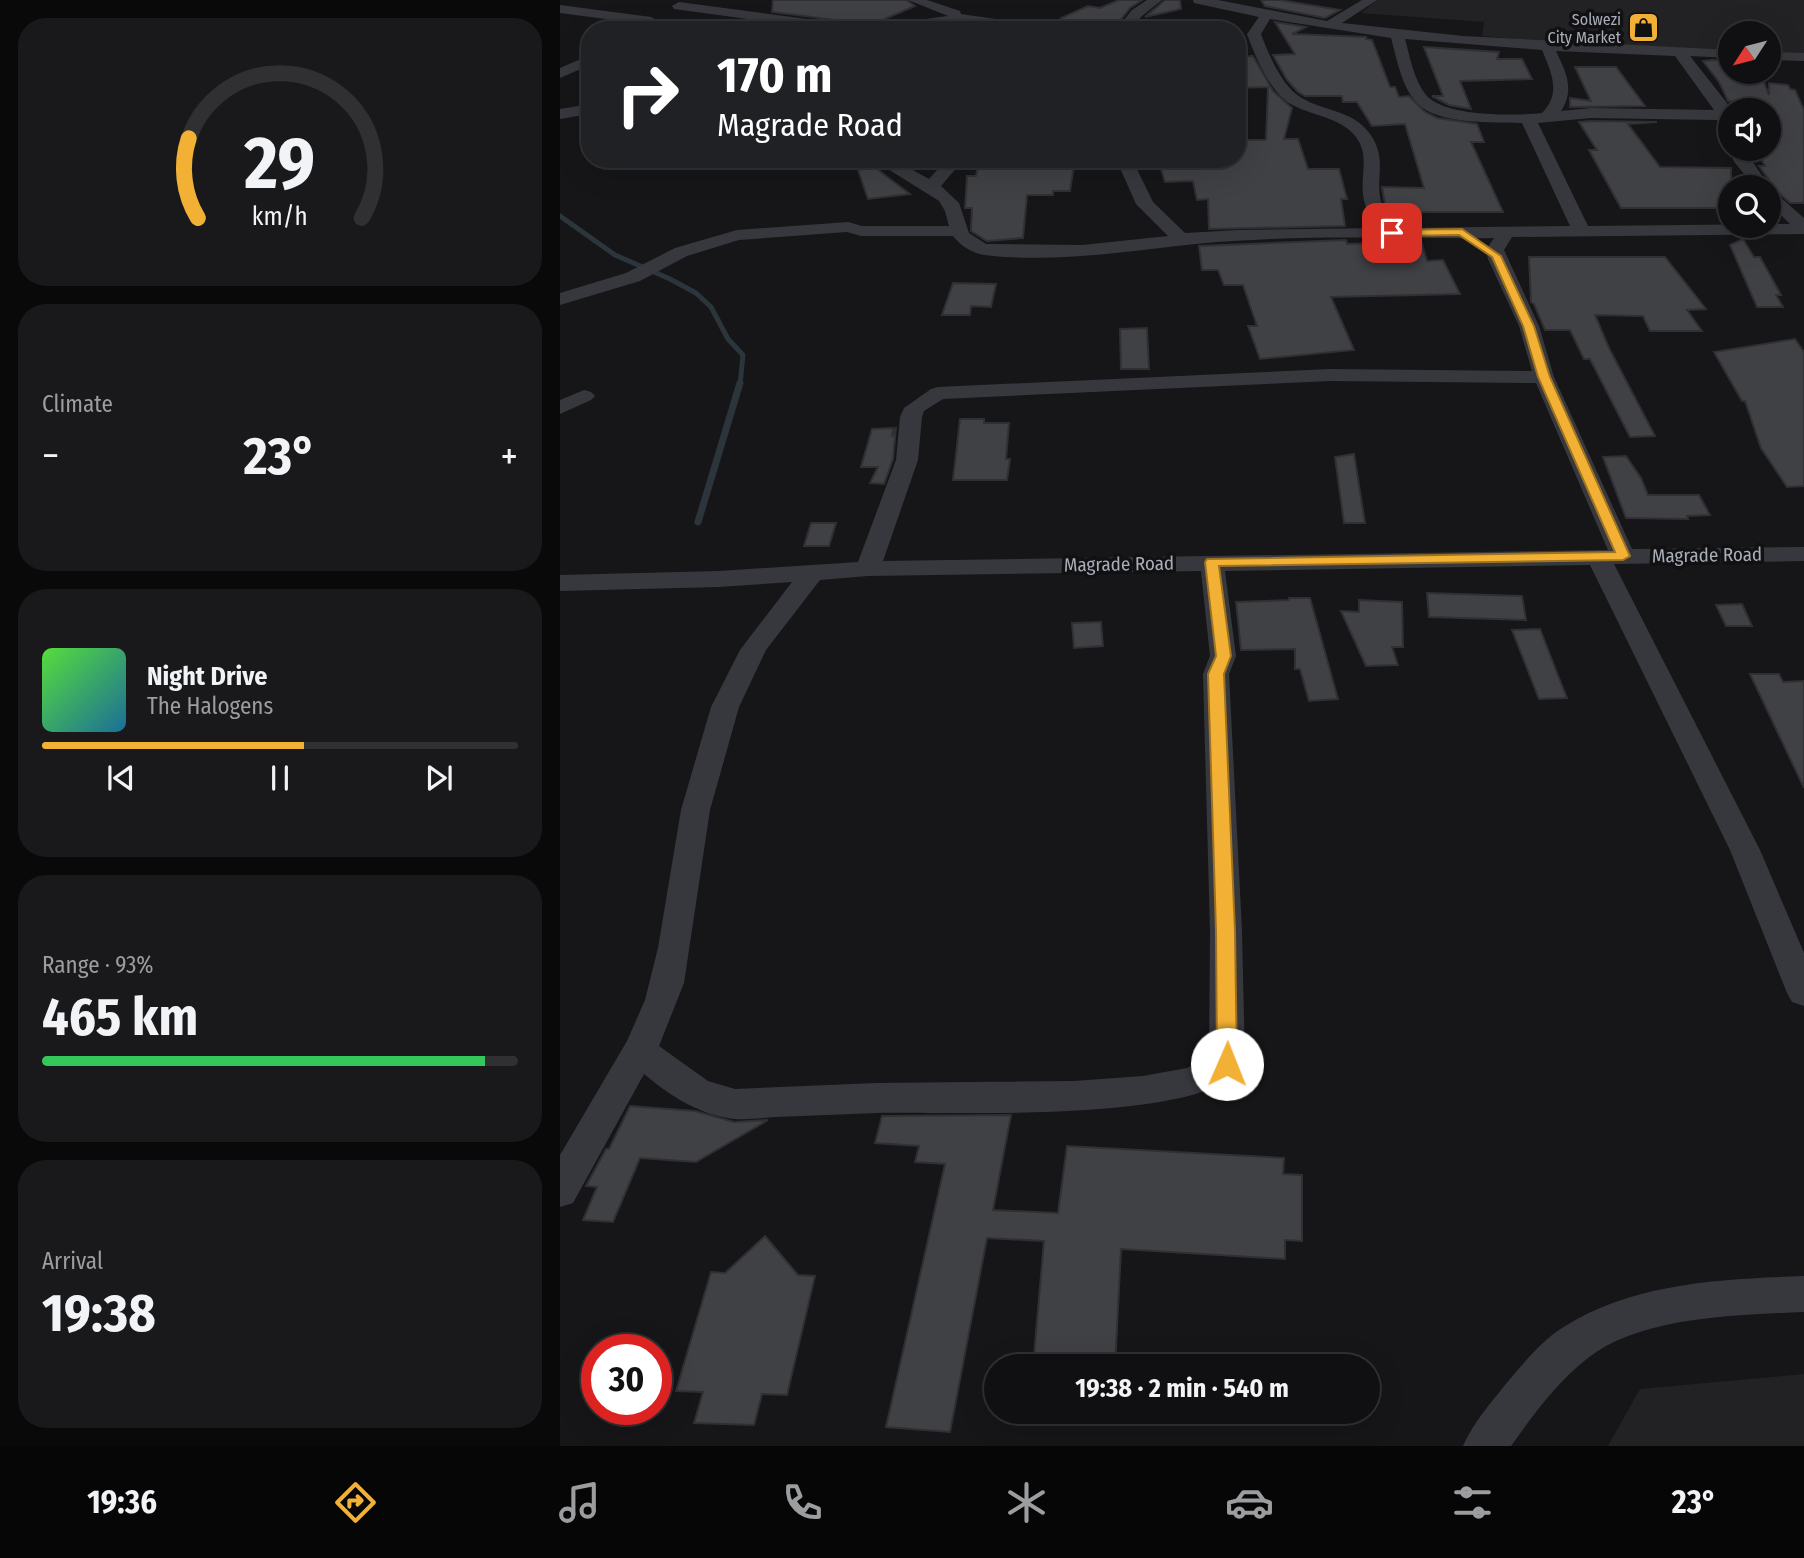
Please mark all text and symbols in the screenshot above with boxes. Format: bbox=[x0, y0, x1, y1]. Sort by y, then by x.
place label: Solwezi City Market bbox=[1548, 10, 1622, 47]
shop icon: Solwezi City Market bbox=[1627, 11, 1661, 45]
north arrow bbox=[1718, 21, 1782, 84]
map controls bbox=[1718, 21, 1781, 238]
text: 170 m bbox=[717, 46, 833, 105]
icon: right bbox=[602, 49, 693, 140]
button: sound bbox=[1718, 98, 1781, 161]
text: Magrade Road bbox=[717, 106, 903, 144]
text: 29 bbox=[244, 120, 315, 207]
button: search bbox=[1718, 175, 1781, 238]
text: km/h bbox=[252, 202, 308, 232]
pin bbox=[1362, 203, 1422, 263]
icon: arrive bbox=[1373, 214, 1411, 252]
text: Climate bbox=[42, 390, 113, 418]
text: 23° bbox=[243, 425, 316, 488]
text: − bbox=[42, 433, 59, 479]
text: + bbox=[501, 433, 518, 479]
street label: Magrade Road bbox=[1652, 543, 1762, 567]
street label: Magrade Road bbox=[1064, 552, 1174, 576]
text: Night Drive bbox=[147, 661, 267, 692]
text: The Halogens bbox=[147, 692, 273, 720]
icon: previous bbox=[102, 759, 140, 797]
icon: pause bbox=[261, 759, 299, 797]
icon: next bbox=[420, 759, 458, 797]
text: Range · 93% bbox=[42, 951, 153, 979]
text: 465 km bbox=[42, 986, 198, 1049]
position arrow bbox=[1190, 1027, 1264, 1101]
text: Arrival bbox=[42, 1247, 103, 1275]
text: 19:38 bbox=[42, 1282, 156, 1345]
speed limit sign: 30 bbox=[581, 1334, 672, 1425]
text: 19:38 · 2 min · 540 m bbox=[1075, 1373, 1289, 1404]
icon: directions bbox=[331, 1478, 380, 1527]
icon: music bbox=[555, 1478, 604, 1527]
icon: phone bbox=[778, 1478, 827, 1527]
icon: climate bbox=[1002, 1478, 1051, 1527]
icon: car bbox=[1225, 1478, 1274, 1527]
icon: filters bbox=[1448, 1478, 1497, 1527]
text: 19:36 bbox=[87, 1483, 157, 1521]
text: 23° bbox=[1672, 1483, 1717, 1521]

